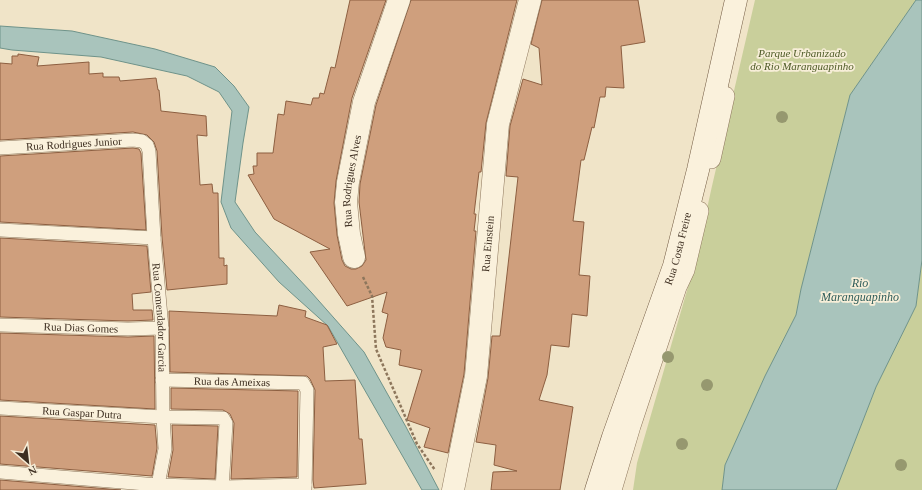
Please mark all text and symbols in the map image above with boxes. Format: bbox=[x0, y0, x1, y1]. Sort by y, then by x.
park label: Parque Urbanizado do Rio Maranguapinho bbox=[750, 47, 854, 72]
street label: Rua Rodrigues Alves bbox=[340, 134, 363, 228]
street label: Rua Rodrigues Junior bbox=[26, 135, 122, 152]
street label: Rua Costa Freire bbox=[662, 211, 693, 286]
street label: Rua Einstein bbox=[479, 215, 496, 273]
street label: Rua Comendador Garcia bbox=[150, 262, 168, 372]
water label: Rio Maranguapinho bbox=[820, 276, 899, 304]
street label: Rua Dias Gomes bbox=[43, 320, 118, 335]
street label: Rua das Ameixas bbox=[194, 375, 270, 388]
street label: Rua Gaspar Dutra bbox=[42, 404, 122, 421]
north arrow bbox=[8, 442, 48, 482]
text: N bbox=[26, 464, 39, 478]

